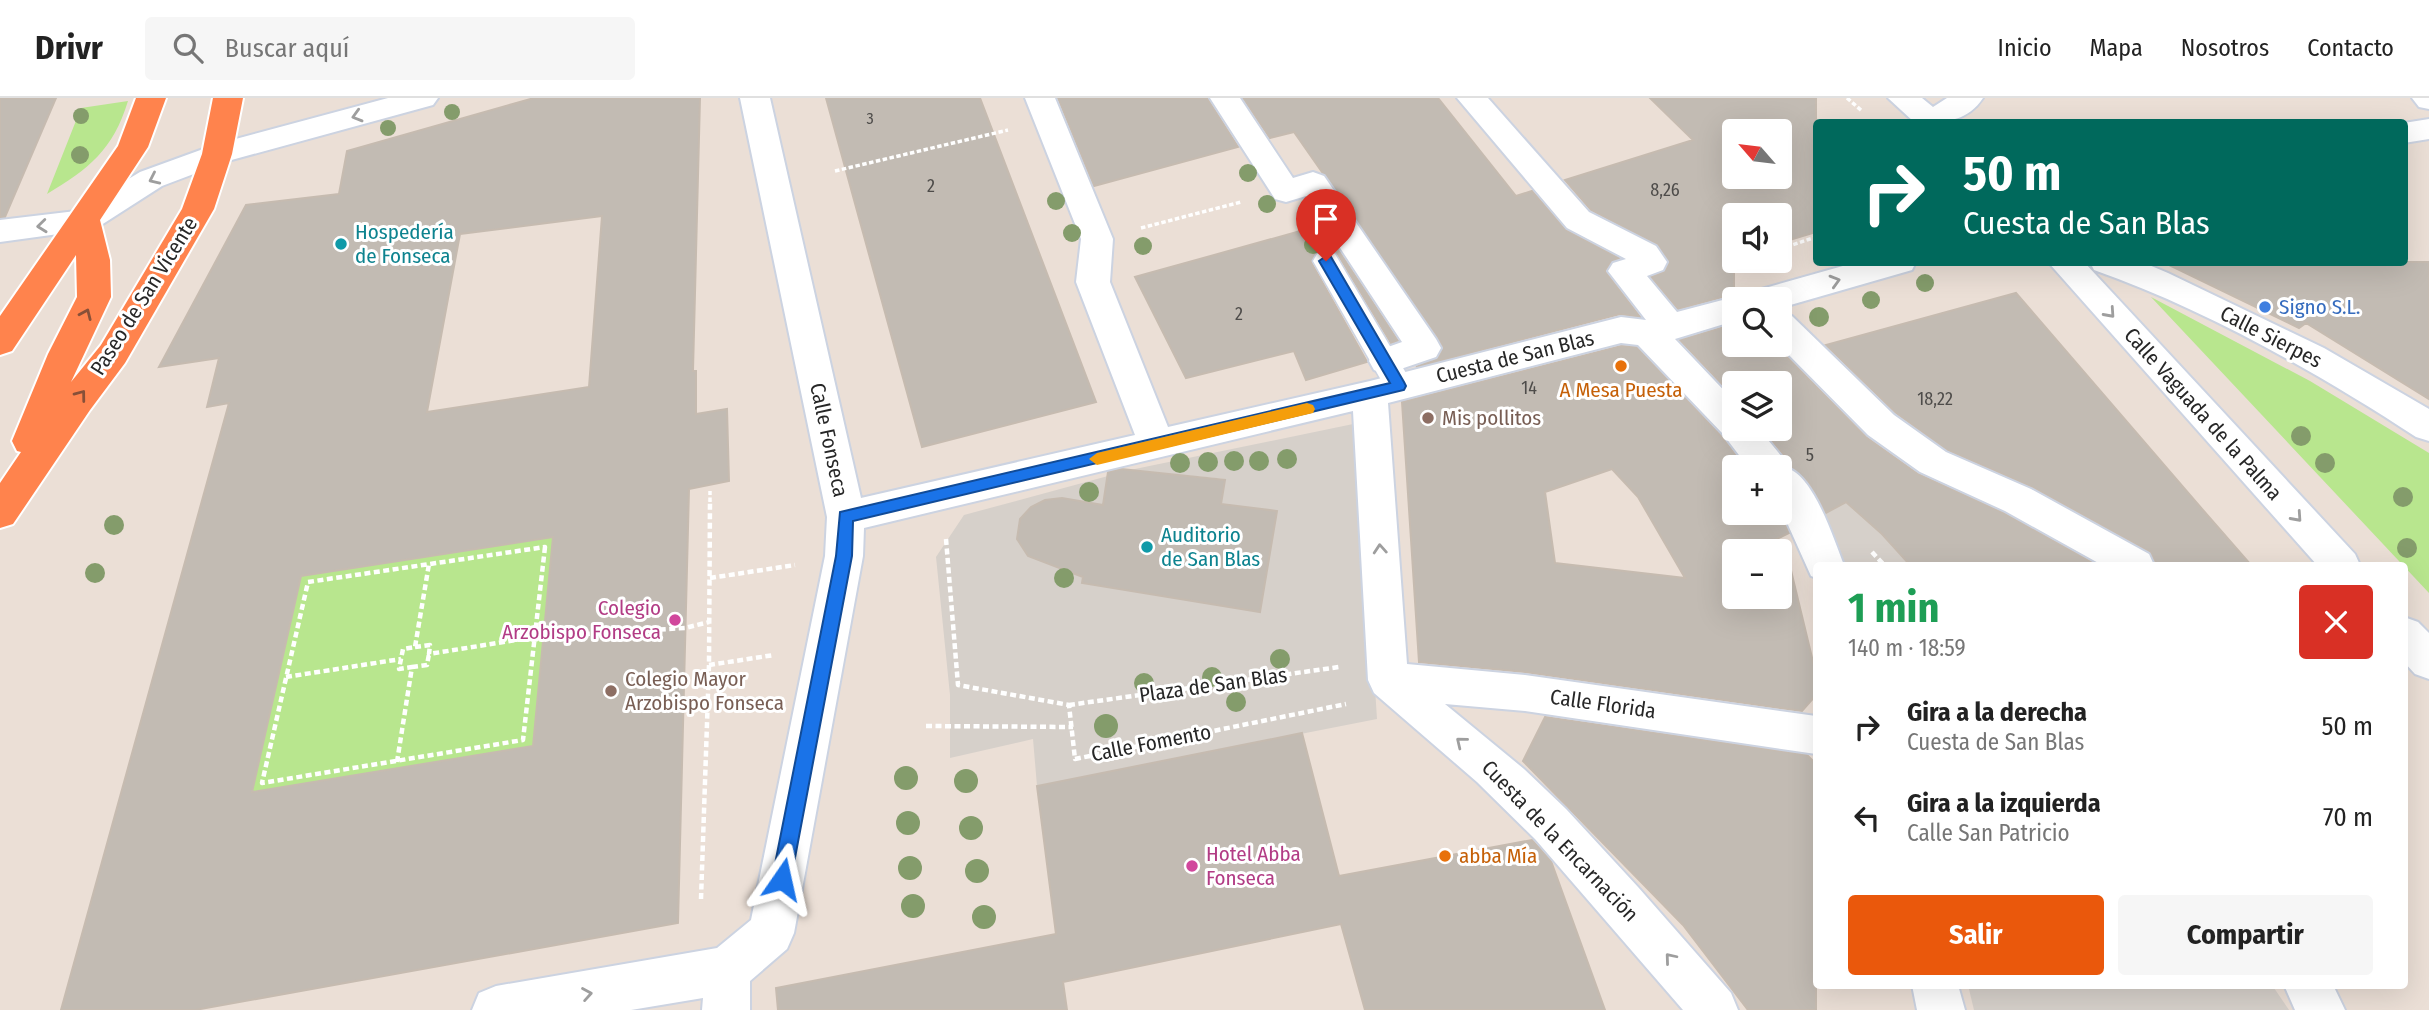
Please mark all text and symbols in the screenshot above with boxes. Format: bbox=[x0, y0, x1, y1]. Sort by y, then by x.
search box bbox=[145, 17, 635, 80]
text: Drivr bbox=[35, 28, 103, 68]
icon: search bbox=[169, 29, 207, 67]
text: Buscar aquí bbox=[225, 33, 349, 64]
text: Inicio bbox=[1998, 34, 2052, 62]
text: Mapa bbox=[2090, 34, 2143, 62]
text: Nosotros bbox=[2181, 34, 2269, 62]
text: Contacto bbox=[2307, 34, 2394, 62]
one-way arrow bbox=[351, 108, 363, 123]
house number: 3 bbox=[866, 109, 874, 128]
north arrow bbox=[1722, 119, 1792, 189]
map controls bbox=[1722, 119, 1792, 609]
text: 50 m bbox=[1963, 144, 2061, 203]
icon: right bbox=[1848, 147, 1939, 238]
one-way arrow bbox=[149, 171, 161, 185]
house number: 2 bbox=[927, 175, 935, 197]
house number: 8,26 bbox=[1650, 179, 1680, 201]
pin bbox=[1296, 189, 1356, 261]
icon: arrive bbox=[1307, 200, 1345, 238]
button: sound bbox=[1722, 203, 1792, 273]
text: Cuesta de San Blas bbox=[1963, 204, 2210, 242]
street label: Paseo de San Vicente bbox=[85, 212, 203, 380]
one-way arrow bbox=[36, 218, 48, 233]
place label: Hospedería de Fonseca bbox=[355, 219, 454, 269]
marker: Hospedería de Fonseca bbox=[333, 236, 349, 252]
one-way arrow bbox=[1829, 275, 1841, 289]
button: search bbox=[1722, 287, 1792, 357]
place label: Signo S.L. bbox=[2279, 294, 2360, 320]
marker: Signo S.L. bbox=[2257, 299, 2273, 315]
street label: Calle Sierpes bbox=[2216, 300, 2326, 374]
house number: 2 bbox=[1235, 303, 1243, 325]
one-way arrow bbox=[2102, 305, 2114, 318]
one-way arrow bbox=[78, 309, 92, 321]
street label: Calle Vaguada de la Palma bbox=[2119, 322, 2287, 506]
street label: Cuesta de San Blas bbox=[1433, 325, 1597, 389]
marker: A Mesa Puesta bbox=[1613, 358, 1629, 374]
button: layers bbox=[1722, 371, 1792, 441]
house number: 14 bbox=[1521, 377, 1537, 399]
place label: A Mesa Puesta bbox=[1559, 377, 1683, 403]
street label: Calle Fonseca bbox=[804, 381, 854, 499]
house number: 18,22 bbox=[1917, 388, 1953, 410]
one-way arrow bbox=[73, 390, 86, 402]
place label: Mis pollitos bbox=[1442, 405, 1541, 431]
marker: Mis pollitos bbox=[1420, 410, 1436, 426]
house number: 5 bbox=[1806, 444, 1814, 466]
button: + bbox=[1722, 455, 1792, 525]
one-way arrow bbox=[2289, 509, 2301, 522]
place label: Auditorio de San Blas bbox=[1161, 522, 1260, 572]
marker: Auditorio de San Blas bbox=[1139, 539, 1155, 555]
button: − bbox=[1722, 539, 1792, 609]
one-way arrow bbox=[1373, 543, 1388, 554]
text: 1 min bbox=[1848, 583, 1939, 633]
button: close bbox=[2299, 585, 2373, 659]
place label: Colegio Arzobispo Fonseca bbox=[502, 595, 661, 645]
marker: Colegio Arzobispo Fonseca bbox=[667, 612, 683, 628]
text: 140 m · 18:59 bbox=[1848, 634, 1966, 662]
street label: Plaza de San Blas bbox=[1137, 662, 1289, 708]
place label: Colegio Mayor Arzobispo Fonseca bbox=[625, 666, 784, 716]
marker: Colegio Mayor Arzobispo Fonseca bbox=[603, 683, 619, 699]
street label: Calle Florida bbox=[1548, 684, 1658, 724]
text: Gira a la derecha bbox=[1907, 697, 2087, 728]
icon: right bbox=[1848, 708, 1886, 746]
text: 50 m bbox=[2321, 711, 2373, 742]
street label: Calle Fomento bbox=[1089, 719, 1213, 767]
text: Cuesta de San Blas bbox=[1907, 728, 2084, 756]
one-way arrow bbox=[1457, 737, 1469, 750]
street label: Cuesta de la Encarnación bbox=[1476, 755, 1644, 927]
text: Gira a la izquierda bbox=[1907, 788, 2101, 819]
icon: left bbox=[1848, 799, 1886, 837]
text: 70 m bbox=[2323, 802, 2373, 833]
text: Calle San Patricio bbox=[1907, 819, 2070, 847]
place label: Hotel Abba Fonseca bbox=[1206, 841, 1301, 891]
position arrow bbox=[745, 842, 819, 916]
place label: abba Mía bbox=[1459, 843, 1537, 869]
marker: abba Mía bbox=[1437, 848, 1453, 864]
marker: Hotel Abba Fonseca bbox=[1184, 858, 1200, 874]
button: Salir bbox=[1848, 895, 2104, 975]
button: Compartir bbox=[2118, 895, 2373, 975]
one-way arrow bbox=[1666, 953, 1678, 966]
one-way arrow bbox=[581, 987, 593, 1002]

